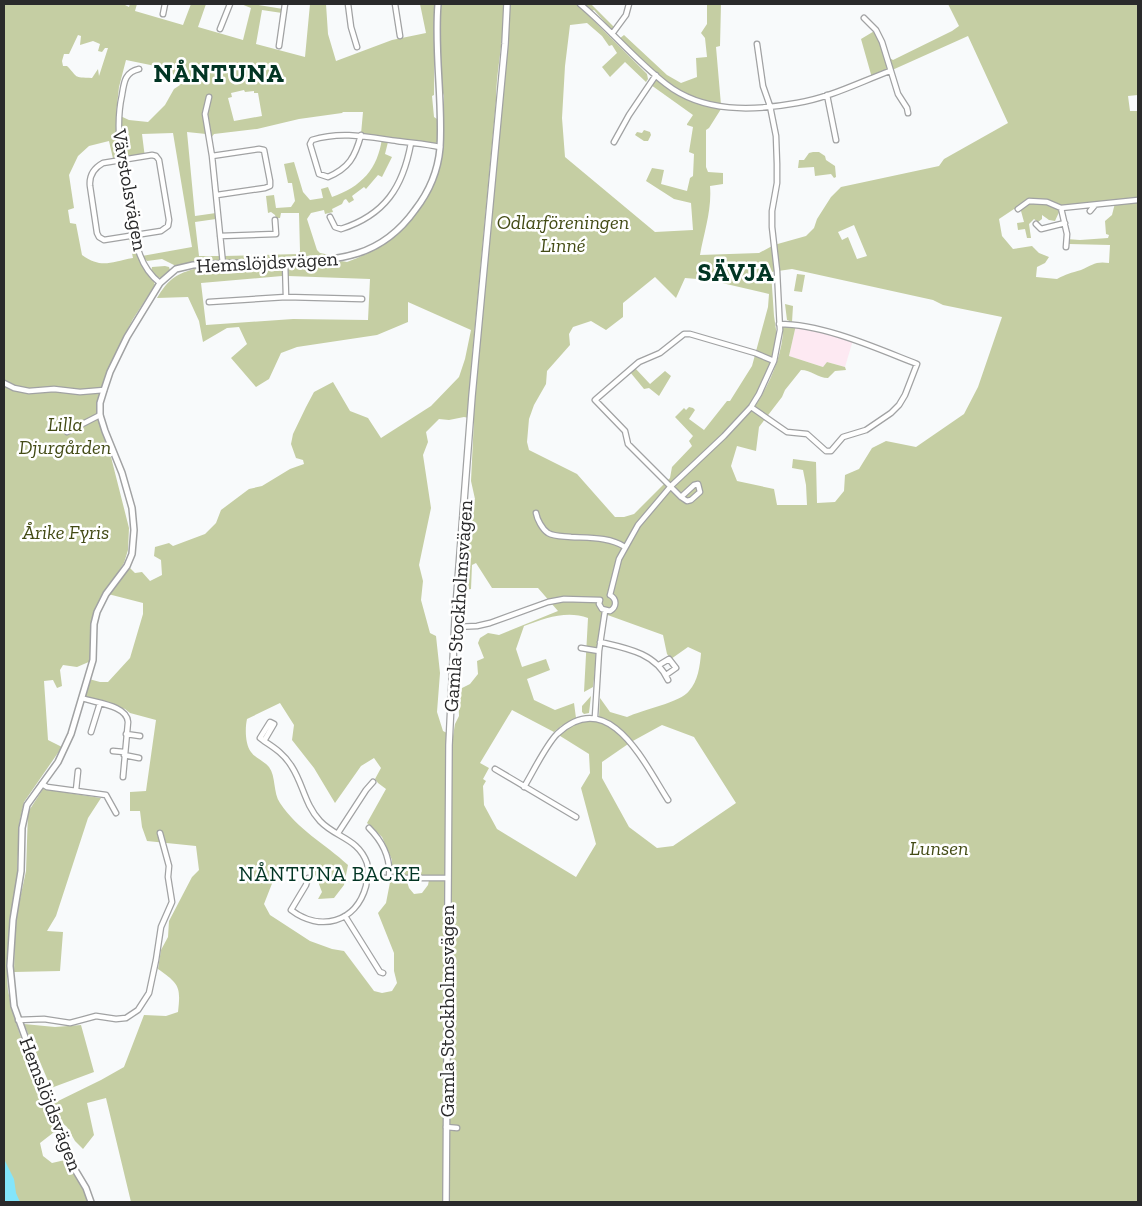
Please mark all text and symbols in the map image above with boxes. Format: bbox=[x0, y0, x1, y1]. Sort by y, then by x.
district label: NÅNTUNA bbox=[153, 58, 285, 88]
street label: Vävstolsvägen bbox=[107, 126, 153, 253]
park label: Odlarföreningen Linné bbox=[497, 210, 629, 257]
street label: Hemslöjdsvägen bbox=[195, 246, 339, 278]
district label: SÄVJA bbox=[697, 257, 775, 287]
park label: Lilla Djurgården bbox=[19, 412, 111, 459]
street label: Gamla Stockholmsvägen bbox=[439, 499, 477, 713]
park label: Årike Fyris bbox=[22, 520, 109, 544]
park label: Lunsen bbox=[909, 836, 969, 860]
district label: NÅNTUNA BACKE bbox=[239, 861, 421, 886]
street label: Gamla Stockholmsvägen bbox=[435, 904, 459, 1117]
street label: Hemslöjdsvägen bbox=[14, 1033, 88, 1175]

